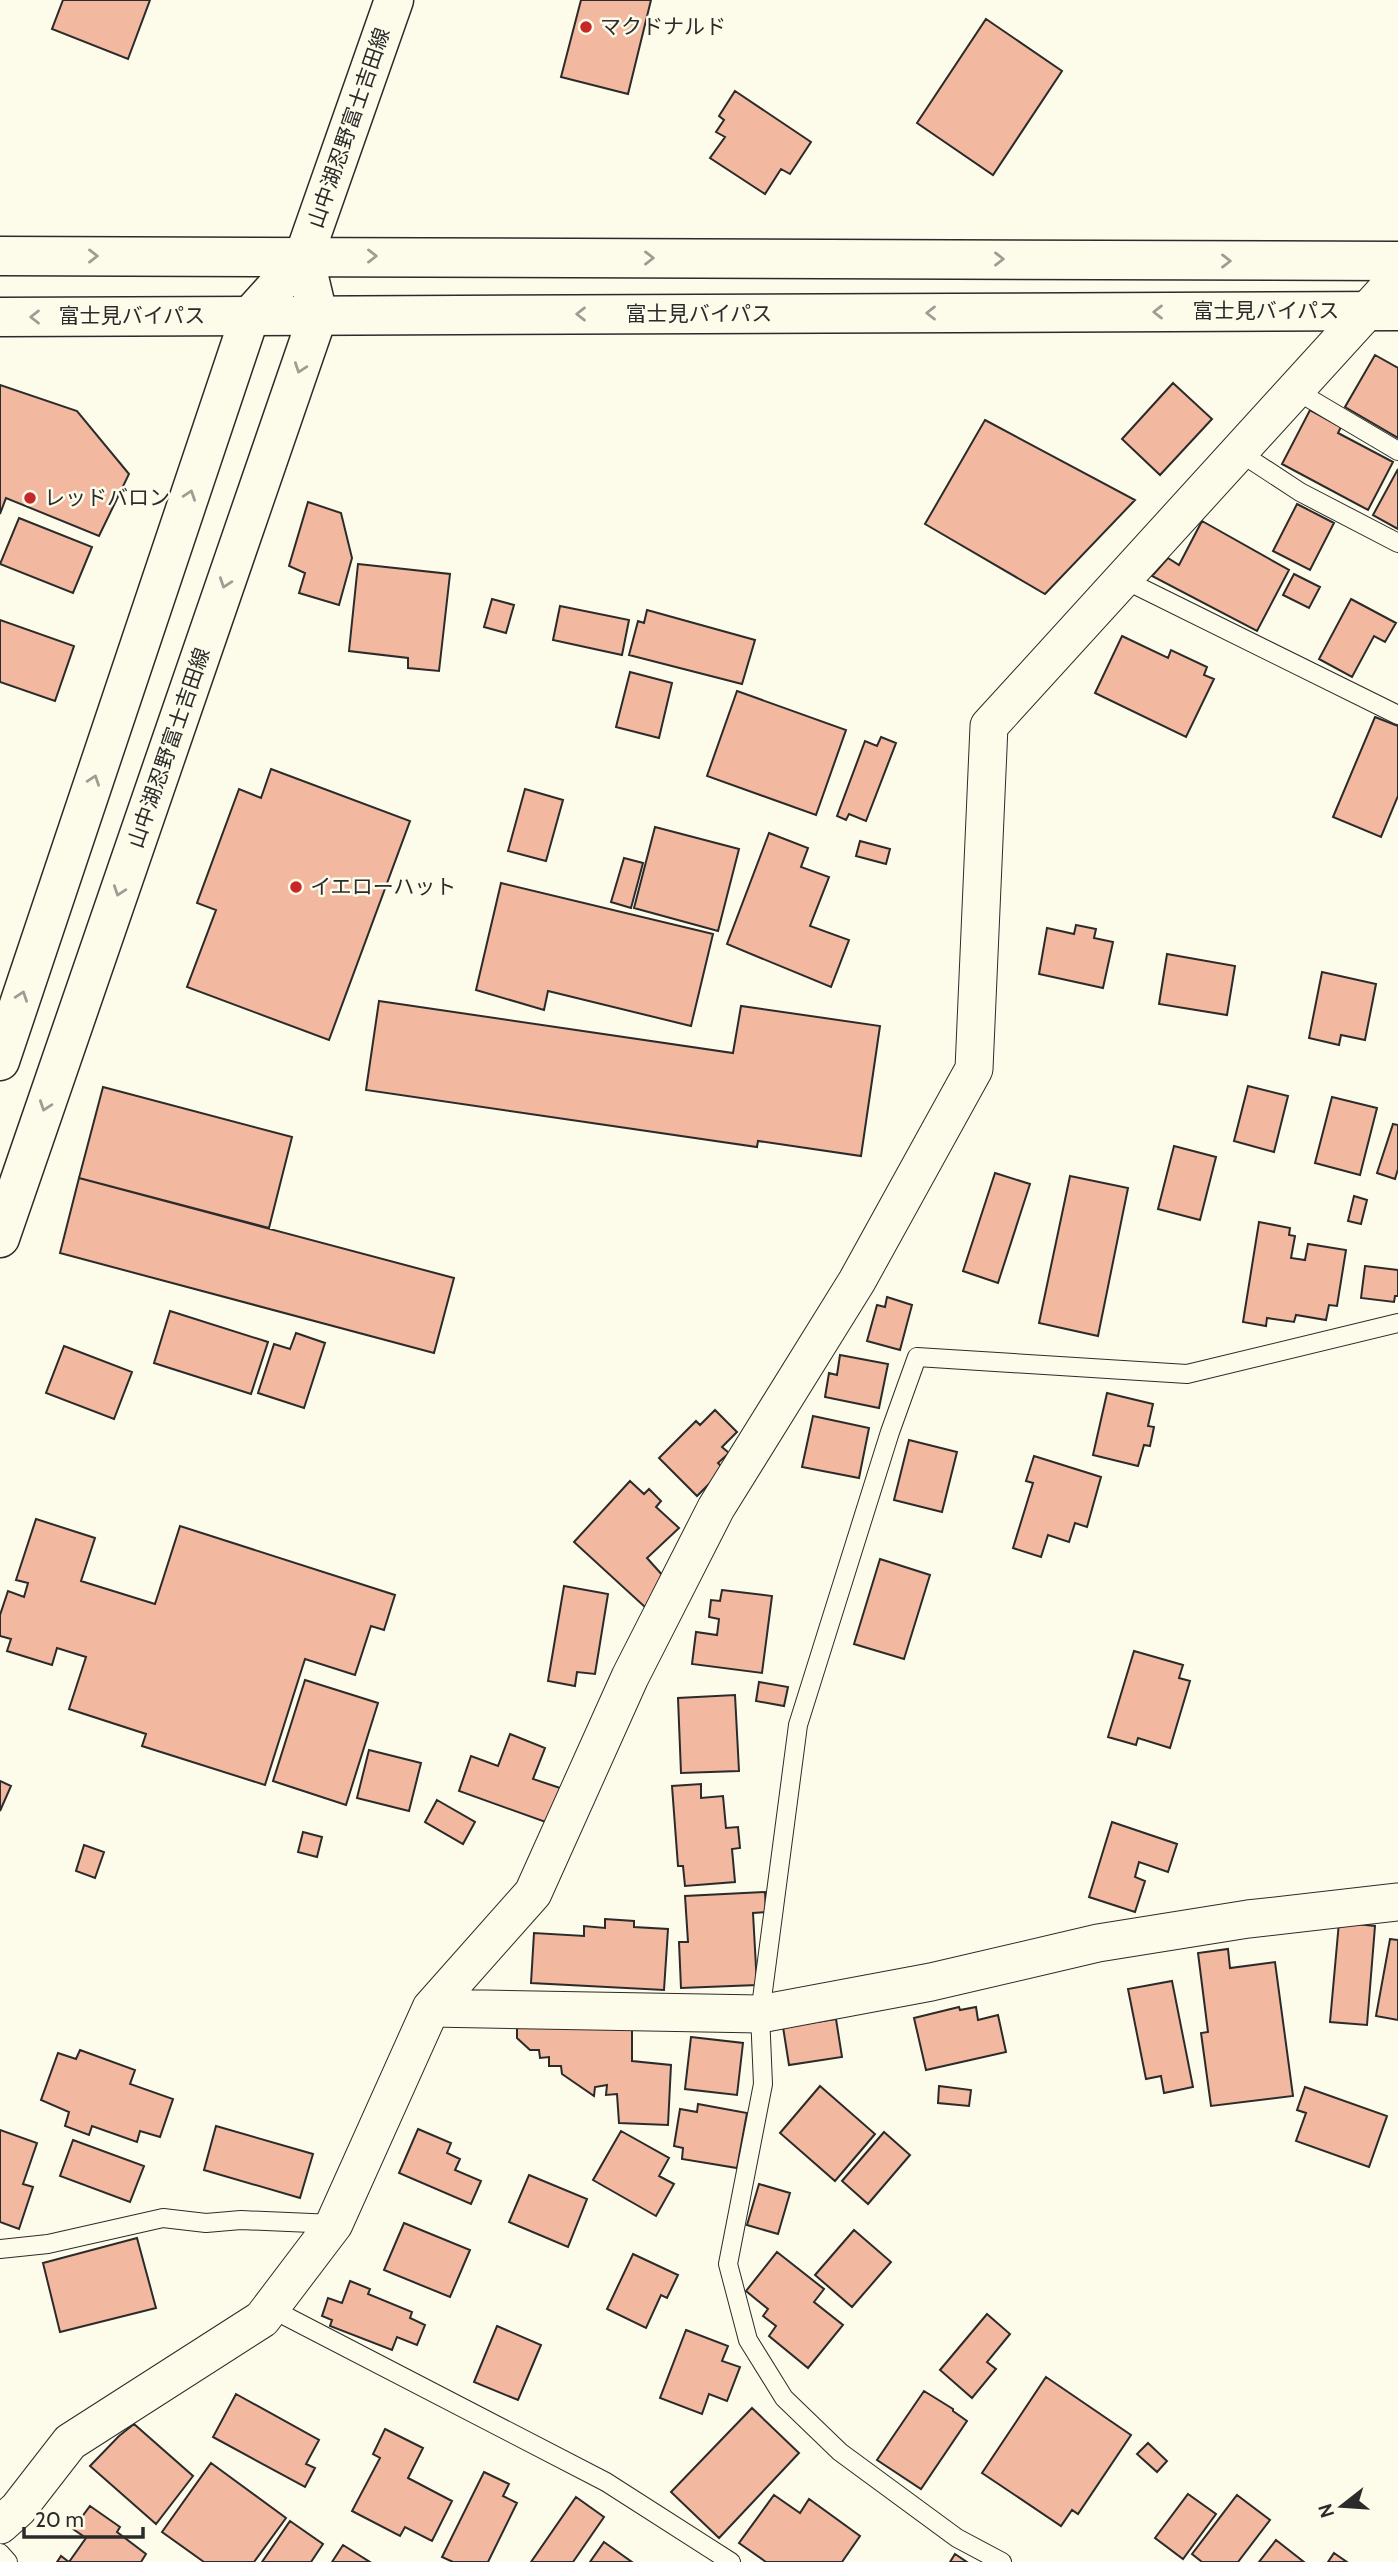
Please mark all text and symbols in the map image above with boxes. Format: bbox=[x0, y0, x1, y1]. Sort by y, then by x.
place label: マクドナルド bbox=[600, 14, 726, 39]
marker: マクドナルド bbox=[578, 19, 594, 35]
street label: 山中湖忍野富士吉田線 bbox=[303, 24, 395, 231]
one-way arrow bbox=[88, 248, 98, 264]
one-way arrow bbox=[368, 248, 378, 264]
one-way arrow bbox=[644, 250, 655, 266]
one-way arrow bbox=[994, 252, 1005, 267]
one-way arrow bbox=[1222, 253, 1232, 269]
street label: 富士見バイパス bbox=[1193, 298, 1339, 323]
street label: 富士見バイパス bbox=[626, 301, 772, 326]
street label: 富士見バイパス bbox=[59, 303, 205, 328]
one-way arrow bbox=[1153, 304, 1163, 320]
one-way arrow bbox=[925, 305, 936, 321]
one-way arrow bbox=[575, 306, 586, 322]
one-way arrow bbox=[29, 309, 40, 325]
one-way arrow bbox=[294, 362, 308, 374]
place label: レッドバロン bbox=[44, 485, 170, 510]
one-way arrow bbox=[181, 489, 196, 501]
marker: レッドバロン bbox=[22, 490, 38, 506]
one-way arrow bbox=[219, 577, 233, 589]
street label: 山中湖忍野富士吉田線 bbox=[123, 644, 215, 851]
one-way arrow bbox=[86, 775, 100, 787]
place label: イエローハット bbox=[310, 874, 456, 899]
marker: イエローハット bbox=[288, 879, 304, 895]
one-way arrow bbox=[113, 884, 127, 897]
one-way arrow bbox=[14, 991, 28, 1003]
one-way arrow bbox=[39, 1099, 53, 1112]
north arrow bbox=[1307, 2471, 1377, 2541]
scale bar bbox=[24, 2496, 144, 2540]
text: N bbox=[1313, 2501, 1339, 2521]
text: 20 m bbox=[35, 2507, 84, 2532]

